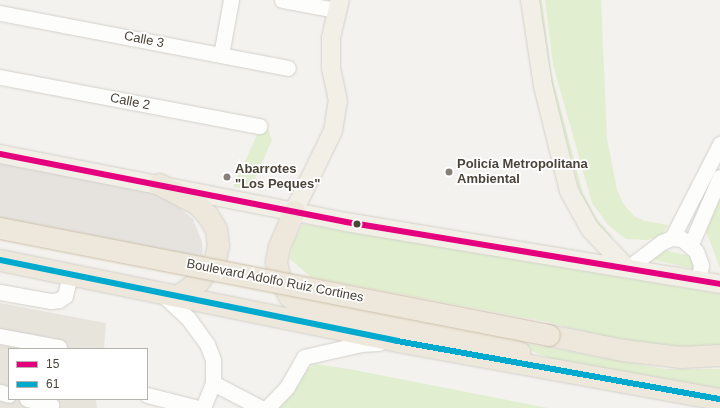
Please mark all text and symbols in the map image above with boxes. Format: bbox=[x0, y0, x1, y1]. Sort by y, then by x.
street label: Calle 3 bbox=[123, 28, 165, 52]
street label: Calle 2 bbox=[109, 90, 151, 114]
place label: Policía Metropolitana Ambiental bbox=[457, 157, 588, 188]
place label: Abarrotes "Los Peques" bbox=[235, 162, 320, 193]
marker: Policía Metropolitana Ambiental bbox=[444, 167, 454, 177]
marker: Abarrotes "Los Peques" bbox=[222, 172, 232, 182]
unlabelled marker bbox=[352, 219, 362, 229]
street label: Boulevard Adolfo Ruiz Cortines bbox=[185, 256, 365, 306]
legend bbox=[8, 348, 148, 400]
text: 15 bbox=[46, 357, 59, 371]
text: 61 bbox=[46, 377, 59, 391]

